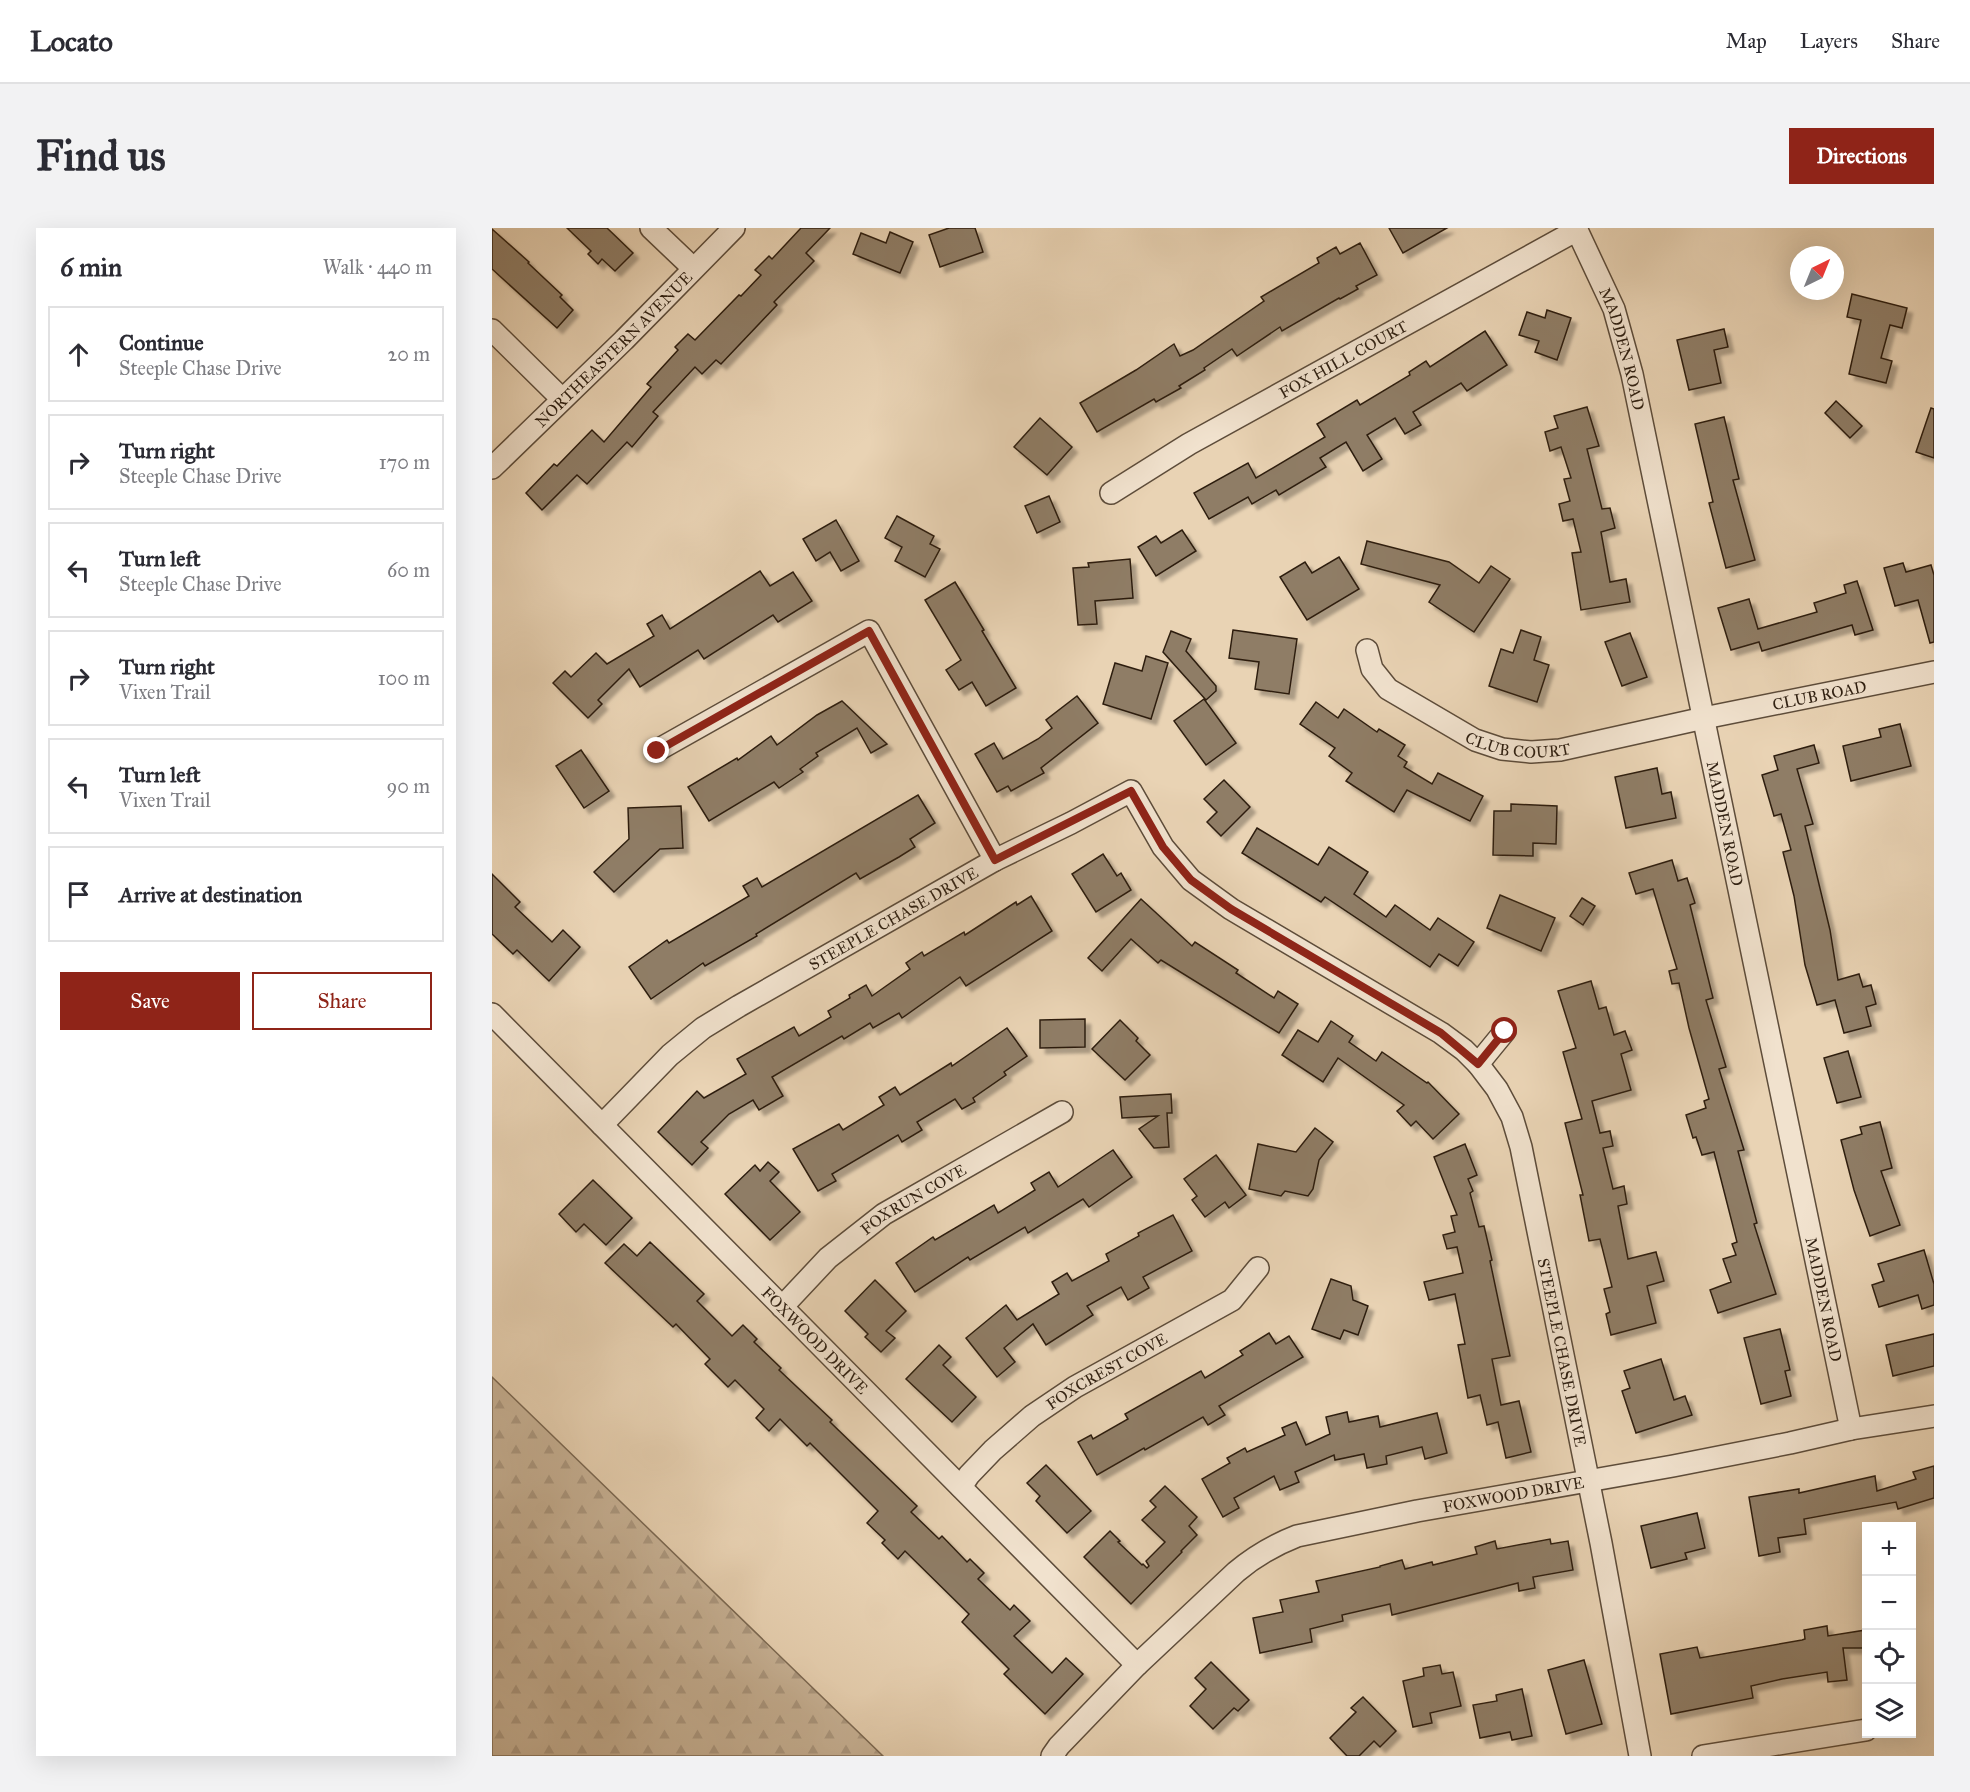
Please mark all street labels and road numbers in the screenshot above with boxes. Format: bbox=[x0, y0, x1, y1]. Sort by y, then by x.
street label: NORTHEASTERN AVENUE bbox=[531, 267, 696, 431]
street label: MADDEN ROAD bbox=[1595, 284, 1648, 412]
street label: FOX HILL COURT bbox=[1276, 316, 1411, 402]
street label: CLUB ROAD bbox=[1771, 677, 1868, 714]
street label: CLUB COURT bbox=[1462, 727, 1572, 762]
street label: MADDEN ROAD bbox=[1703, 760, 1747, 888]
street label: STEEPLE CHASE DRIVE bbox=[805, 863, 982, 974]
street label: FOXRUN COVE bbox=[857, 1160, 969, 1239]
street label: MADDEN ROAD bbox=[1801, 1235, 1846, 1364]
street label: STEEPLE CHASE DRIVE bbox=[1534, 1256, 1590, 1448]
street label: FOXWOOD DRIVE bbox=[758, 1283, 872, 1398]
street label: FOXCREST COVE bbox=[1043, 1329, 1171, 1414]
street label: FOXWOOD DRIVE bbox=[1441, 1473, 1586, 1516]

